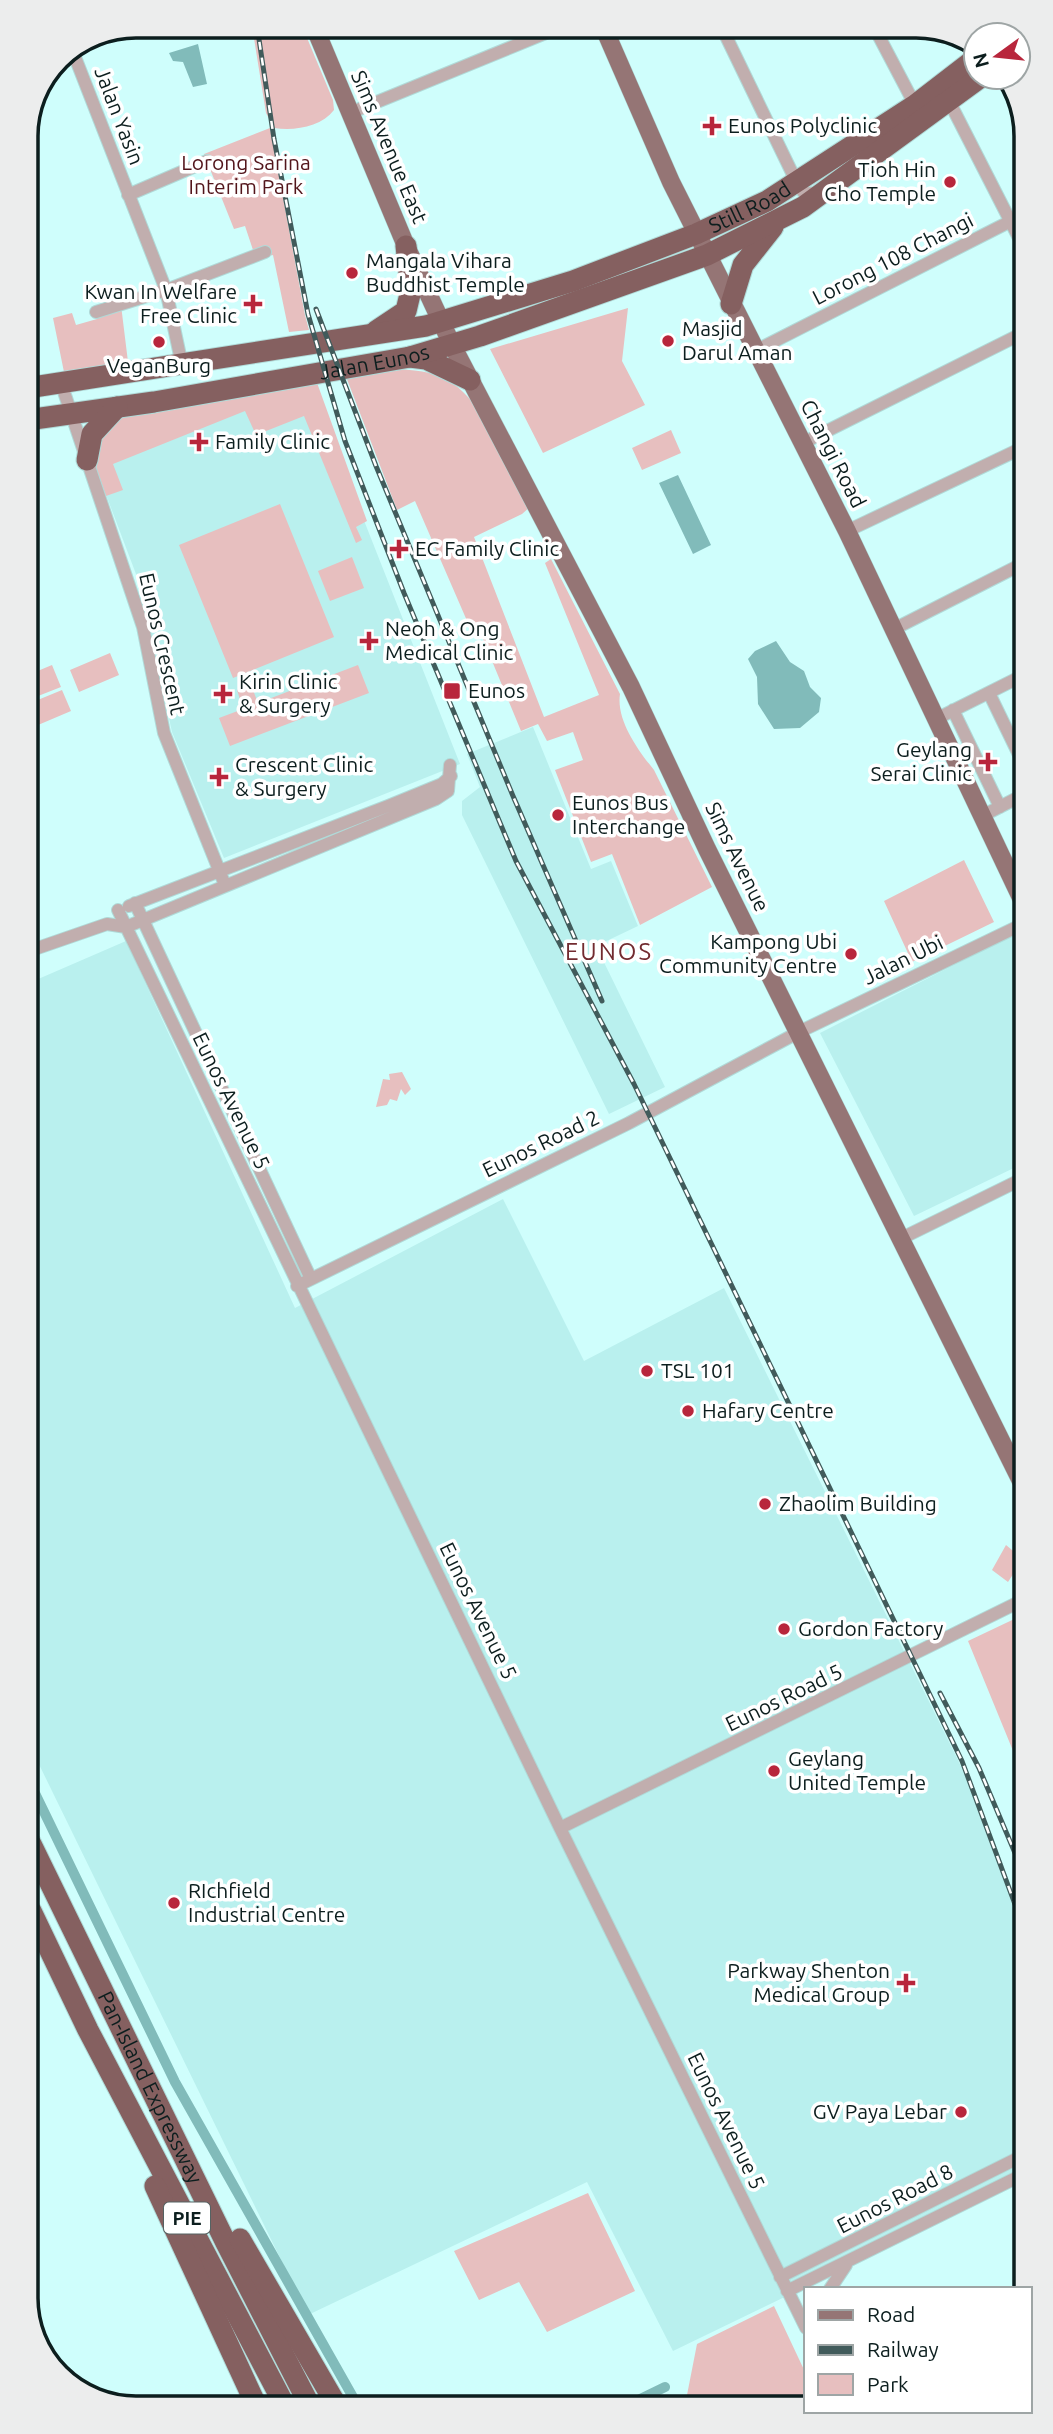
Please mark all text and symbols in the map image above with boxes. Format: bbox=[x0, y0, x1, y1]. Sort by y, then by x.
north arrow bbox=[962, 21, 1032, 91]
text: N bbox=[968, 51, 993, 70]
street label: Jalan Yasin bbox=[90, 63, 150, 168]
street label: Sims Avenue East bbox=[347, 67, 433, 227]
place label: Eunos Polyclinic bbox=[728, 113, 877, 137]
marker: Eunos Polyclinic bbox=[702, 116, 722, 136]
park label: Lorong Sarina Interim Park bbox=[181, 150, 311, 198]
place label: Tioh Hin Cho Temple bbox=[824, 157, 936, 205]
marker: Tioh Hin Cho Temple bbox=[942, 174, 958, 190]
street label: Still Road bbox=[705, 176, 795, 237]
street label: Lorong 108 Changi bbox=[808, 207, 977, 309]
place label: Mangala Vihara Buddhist Temple bbox=[366, 248, 525, 296]
marker: Mangala Vihara Buddhist Temple bbox=[344, 265, 360, 281]
place label: Kwan In Welfare Free Clinic bbox=[84, 279, 237, 327]
marker: Kwan In Welfare Free Clinic bbox=[243, 294, 263, 314]
place label: Masjid Darul Aman bbox=[682, 316, 792, 364]
marker: Masjid Darul Aman bbox=[660, 333, 676, 349]
marker: VeganBurg bbox=[151, 334, 167, 350]
street label: Jalan Eunos bbox=[317, 339, 432, 384]
place label: VeganBurg bbox=[107, 353, 211, 377]
street label: Changi Road bbox=[796, 396, 871, 512]
place label: Family Clinic bbox=[215, 429, 330, 453]
marker: Family Clinic bbox=[189, 432, 209, 452]
place label: EC Family Clinic bbox=[415, 536, 559, 560]
marker: EC Family Clinic bbox=[389, 539, 409, 559]
street label: Eunos Crescent bbox=[135, 570, 191, 717]
place label: Neoh & Ong Medical Clinic bbox=[385, 616, 514, 664]
marker: Neoh & Ong Medical Clinic bbox=[359, 631, 379, 651]
place label: Kirin Clinic & Surgery bbox=[239, 669, 338, 717]
place label: Eunos bbox=[468, 678, 525, 702]
marker: Eunos bbox=[442, 681, 462, 701]
marker: Kirin Clinic & Surgery bbox=[213, 684, 233, 704]
place label: Geylang Serai Clinic bbox=[870, 737, 972, 785]
place label: Crescent Clinic & Surgery bbox=[235, 752, 373, 800]
marker: Geylang Serai Clinic bbox=[978, 752, 998, 772]
marker: Crescent Clinic & Surgery bbox=[209, 767, 229, 787]
place label: Eunos Bus Interchange bbox=[572, 790, 685, 838]
street label: Sims Avenue bbox=[701, 798, 775, 915]
marker: Eunos Bus Interchange bbox=[550, 807, 566, 823]
place label: Kampong Ubi Community Centre bbox=[659, 929, 837, 977]
street label: Jalan Ubi bbox=[859, 929, 946, 989]
district label: EUNOS bbox=[565, 938, 653, 965]
marker: Kampong Ubi Community Centre bbox=[843, 946, 859, 962]
street label: Eunos Avenue 5 bbox=[188, 1028, 275, 1173]
street label: Eunos Road 2 bbox=[478, 1105, 603, 1182]
place label: TSL 101 bbox=[661, 1358, 735, 1382]
marker: TSL 101 bbox=[639, 1363, 655, 1379]
place label: Hafary Centre bbox=[702, 1398, 834, 1422]
marker: Hafary Centre bbox=[680, 1403, 696, 1419]
place label: Zhaolim Building bbox=[779, 1491, 937, 1515]
marker: Zhaolim Building bbox=[757, 1496, 773, 1512]
street label: Eunos Avenue 5 bbox=[435, 1538, 522, 1683]
place label: Gordon Factory bbox=[798, 1616, 943, 1640]
marker: Gordon Factory bbox=[776, 1621, 792, 1637]
street label: Eunos Road 5 bbox=[721, 1659, 846, 1736]
place label: Geylang United Temple bbox=[788, 1746, 926, 1794]
marker: Geylang United Temple bbox=[766, 1763, 782, 1779]
place label: RIchfield Industrial Centre bbox=[188, 1878, 345, 1926]
marker: RIchfield Industrial Centre bbox=[166, 1895, 182, 1911]
place label: Parkway Shenton Medical Group bbox=[727, 1958, 890, 2006]
marker: Parkway Shenton Medical Group bbox=[896, 1973, 916, 1993]
street label: Pan-Island Expressway bbox=[94, 1987, 208, 2187]
street label: Eunos Avenue 5 bbox=[683, 2048, 770, 2193]
place label: GV Paya Lebar bbox=[813, 2099, 947, 2123]
marker: GV Paya Lebar bbox=[953, 2104, 969, 2120]
street label: Eunos Road 8 bbox=[833, 2159, 957, 2238]
road number: PIE bbox=[164, 2202, 210, 2234]
legend bbox=[804, 2287, 1032, 2413]
text: Road bbox=[867, 2302, 915, 2326]
text: Railway bbox=[867, 2337, 939, 2361]
text: Park bbox=[867, 2372, 909, 2396]

